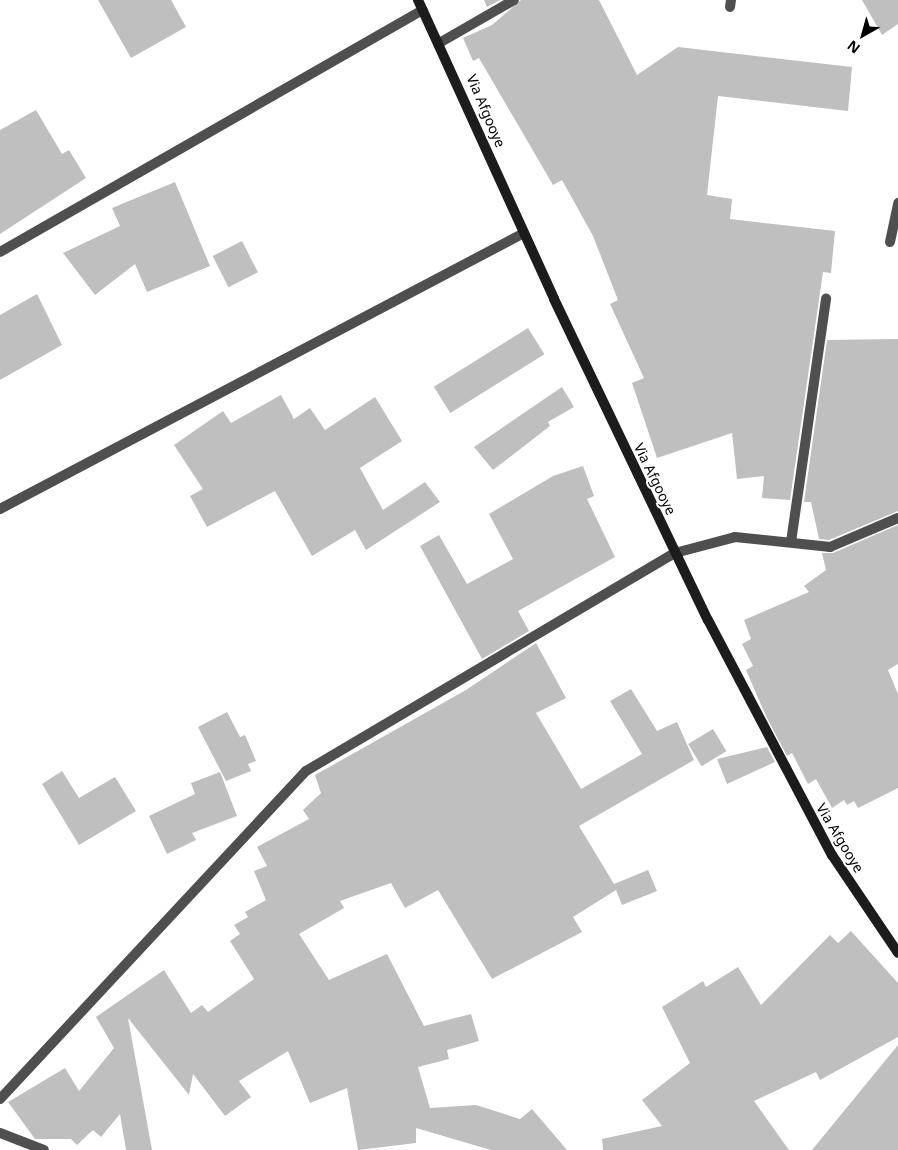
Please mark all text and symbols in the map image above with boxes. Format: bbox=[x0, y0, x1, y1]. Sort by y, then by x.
north arrow bbox=[838, 10, 888, 60]
text: N bbox=[843, 36, 864, 58]
street label: Via Afgooye bbox=[463, 72, 509, 150]
street label: Via Afgooye bbox=[630, 440, 680, 518]
street label: Via Afgooye bbox=[813, 800, 867, 876]

